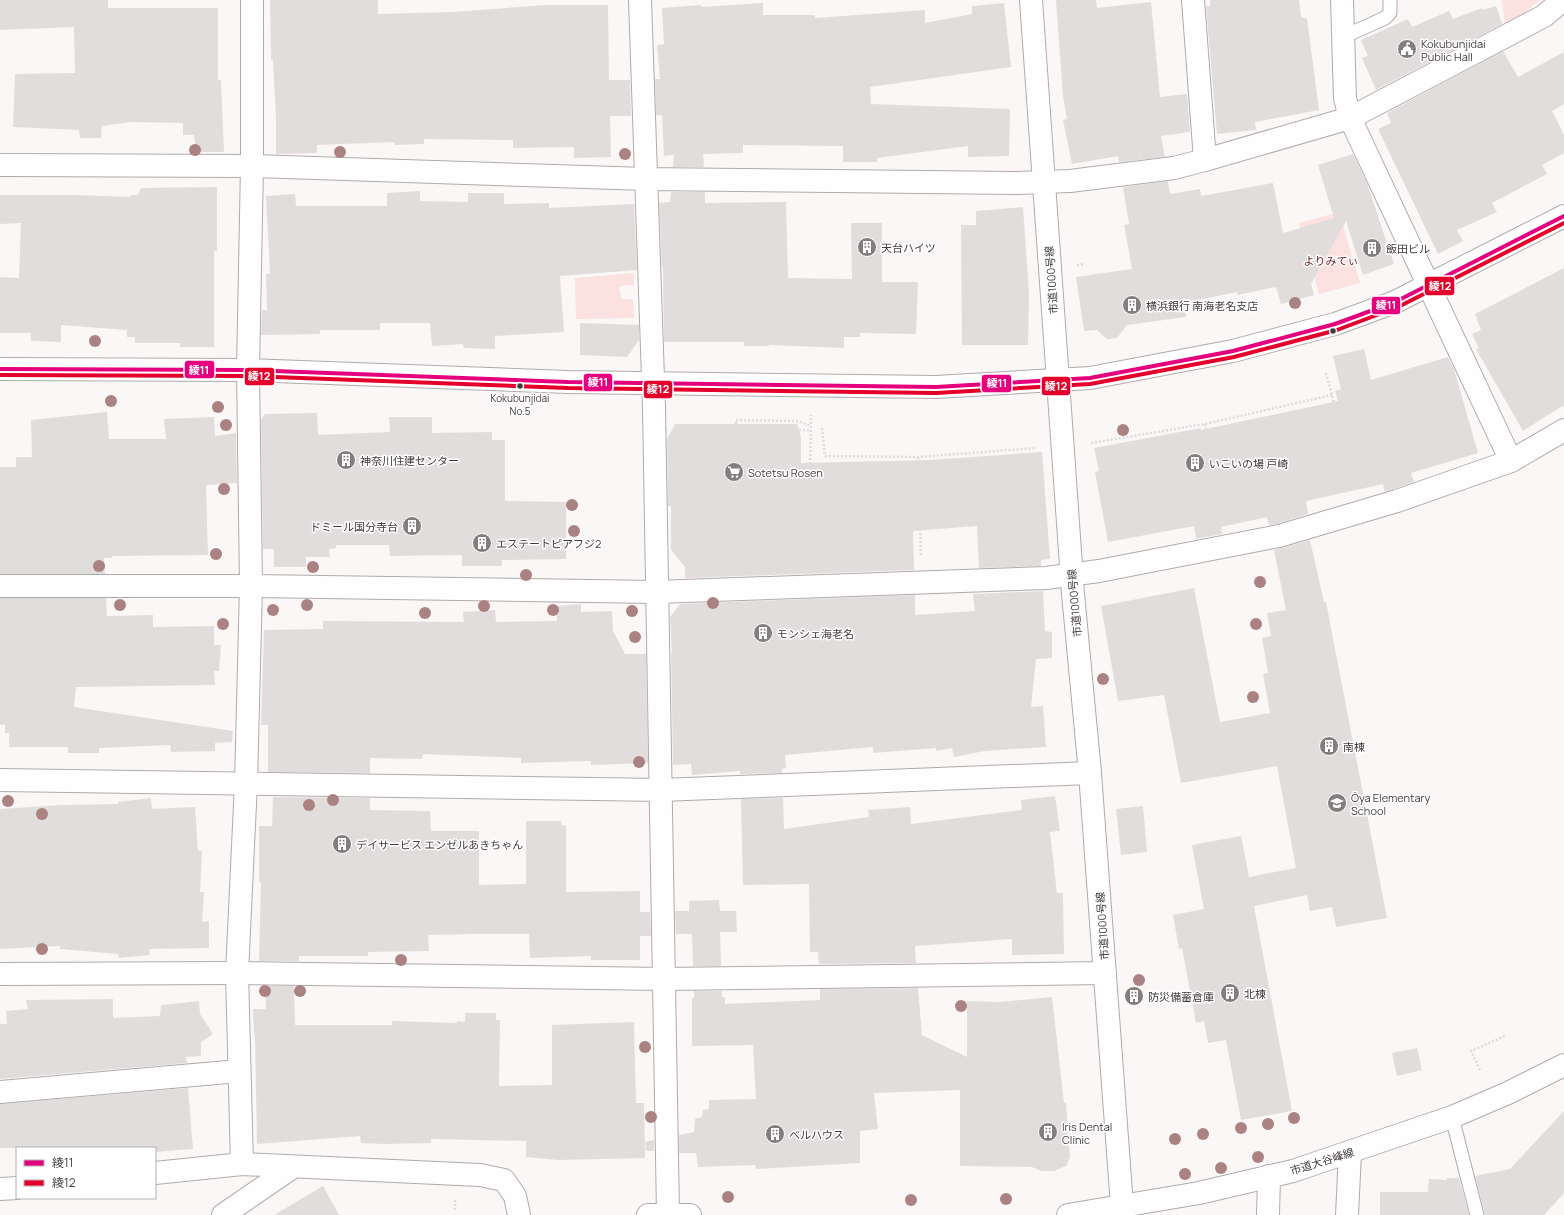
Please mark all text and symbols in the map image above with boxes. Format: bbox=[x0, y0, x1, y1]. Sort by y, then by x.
place label: Kokubunjidai Public Hall bbox=[1421, 36, 1486, 64]
public building icon: Kokubunjidai Public Hall bbox=[1396, 38, 1418, 60]
building icon: 天台ハイツ bbox=[856, 236, 878, 258]
building icon: 飯田ビル bbox=[1361, 237, 1383, 259]
place label: 天台ハイツ bbox=[881, 240, 936, 255]
place label: 飯田ビル bbox=[1386, 241, 1430, 256]
street label: 市道1000号線 bbox=[1041, 245, 1061, 315]
park label: よりみてぃ bbox=[1304, 253, 1358, 268]
line badge: 綾12 bbox=[1424, 276, 1455, 296]
text: 綾12 bbox=[1429, 278, 1451, 293]
building icon: 横浜銀行 南海老名支店 bbox=[1121, 294, 1143, 316]
line badge: 綾11 bbox=[1371, 296, 1401, 315]
text: 綾11 bbox=[1376, 297, 1396, 312]
place label: 横浜銀行 南海老名支店 bbox=[1146, 298, 1258, 313]
unlabelled marker bbox=[1328, 326, 1338, 336]
line badge: 綾11 bbox=[184, 360, 215, 379]
text: 綾11 bbox=[189, 362, 209, 377]
line badge: 綾12 bbox=[244, 367, 275, 386]
text: 綾12 bbox=[248, 368, 270, 383]
line badge: 綾11 bbox=[583, 373, 613, 392]
text: 綾11 bbox=[588, 374, 608, 389]
line badge: 綾11 bbox=[981, 374, 1012, 393]
text: 綾11 bbox=[987, 375, 1007, 390]
line badge: 綾12 bbox=[1041, 376, 1071, 396]
text: 綾12 bbox=[1045, 378, 1067, 393]
line badge: 綾12 bbox=[643, 380, 673, 399]
marker: Kokubunjidai No.5 bbox=[515, 381, 525, 391]
text: 綾12 bbox=[647, 381, 669, 396]
place label: Kokubunjidai No.5 bbox=[491, 391, 549, 418]
building icon: 神奈川住建センター bbox=[335, 449, 357, 471]
building icon: いこいの場 戸崎 bbox=[1184, 452, 1206, 474]
place label: 神奈川住建センター bbox=[360, 453, 459, 468]
place label: いこいの場 戸崎 bbox=[1209, 456, 1288, 471]
supermarket icon: Sotetsu Rosen bbox=[723, 461, 745, 483]
place label: Sotetsu Rosen bbox=[748, 465, 823, 480]
building icon: ドミール国分寺台 bbox=[401, 515, 423, 537]
place label: ドミール国分寺台 bbox=[310, 519, 398, 534]
building icon: エステートピアフジ2 bbox=[471, 532, 493, 554]
place label: エステートピアフジ2 bbox=[496, 536, 601, 551]
street label: 市道1000号線 bbox=[1064, 568, 1084, 638]
building icon: モンシェ海老名 bbox=[752, 622, 774, 644]
place label: モンシェ海老名 bbox=[777, 626, 854, 641]
building icon: 南棟 bbox=[1318, 735, 1340, 757]
place label: 南棟 bbox=[1343, 739, 1365, 754]
place label: Ōya Elementary School bbox=[1351, 790, 1430, 818]
school or university icon: Ōya Elementary School bbox=[1326, 792, 1348, 814]
building icon: デイサービス エンゼルあきちゃん bbox=[331, 833, 353, 855]
place label: デイサービス エンゼルあきちゃん bbox=[356, 837, 523, 852]
street label: 市道1000号線 bbox=[1092, 891, 1112, 961]
building icon: 北棟 bbox=[1219, 982, 1241, 1004]
building icon: 防災備蓄倉庫 bbox=[1123, 985, 1145, 1007]
place label: 北棟 bbox=[1244, 986, 1266, 1001]
place label: 防災備蓄倉庫 bbox=[1148, 989, 1214, 1004]
place label: Iris Dental Clinic bbox=[1062, 1119, 1112, 1147]
building icon: Iris Dental Clinic bbox=[1037, 1121, 1059, 1143]
building icon: ベルハウス bbox=[764, 1123, 786, 1145]
place label: ベルハウス bbox=[789, 1127, 844, 1142]
street label: 市道大谷峰線 bbox=[1288, 1144, 1356, 1178]
legend bbox=[16, 1147, 156, 1199]
text: 綾11 bbox=[52, 1154, 73, 1171]
text: 綾12 bbox=[52, 1174, 76, 1191]

